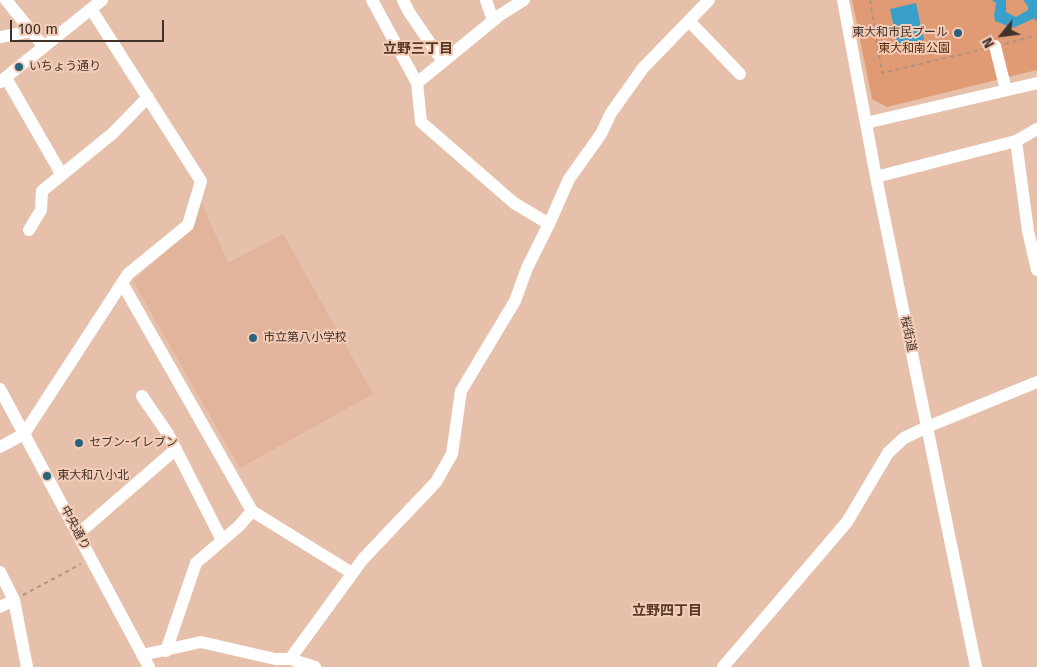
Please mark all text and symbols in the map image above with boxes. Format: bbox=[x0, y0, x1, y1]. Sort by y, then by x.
scale bar bbox=[12, 10, 166, 42]
north arrow bbox=[977, 10, 1027, 60]
text: 100 m bbox=[18, 20, 58, 38]
place label: 東大和市民プール bbox=[852, 26, 948, 40]
marker: 東大和市民プール bbox=[952, 27, 964, 39]
text: N bbox=[979, 34, 998, 51]
district label: 立野三丁目 bbox=[383, 41, 453, 57]
park label: 東大和南公園 bbox=[878, 42, 950, 56]
place label: いちょう通り bbox=[29, 60, 101, 74]
marker: いちょう通り bbox=[13, 61, 25, 73]
street label: 桜街道 bbox=[897, 315, 919, 353]
place label: 市立第八小学校 bbox=[263, 331, 347, 345]
marker: 市立第八小学校 bbox=[247, 332, 259, 344]
place label: セブン-イレブン bbox=[89, 436, 178, 450]
marker: セブン-イレブン bbox=[73, 437, 85, 449]
place label: 東大和八小北 bbox=[57, 469, 129, 483]
marker: 東大和八小北 bbox=[41, 470, 53, 482]
street label: 中央通り bbox=[57, 503, 93, 553]
district label: 立野四丁目 bbox=[632, 603, 702, 619]

